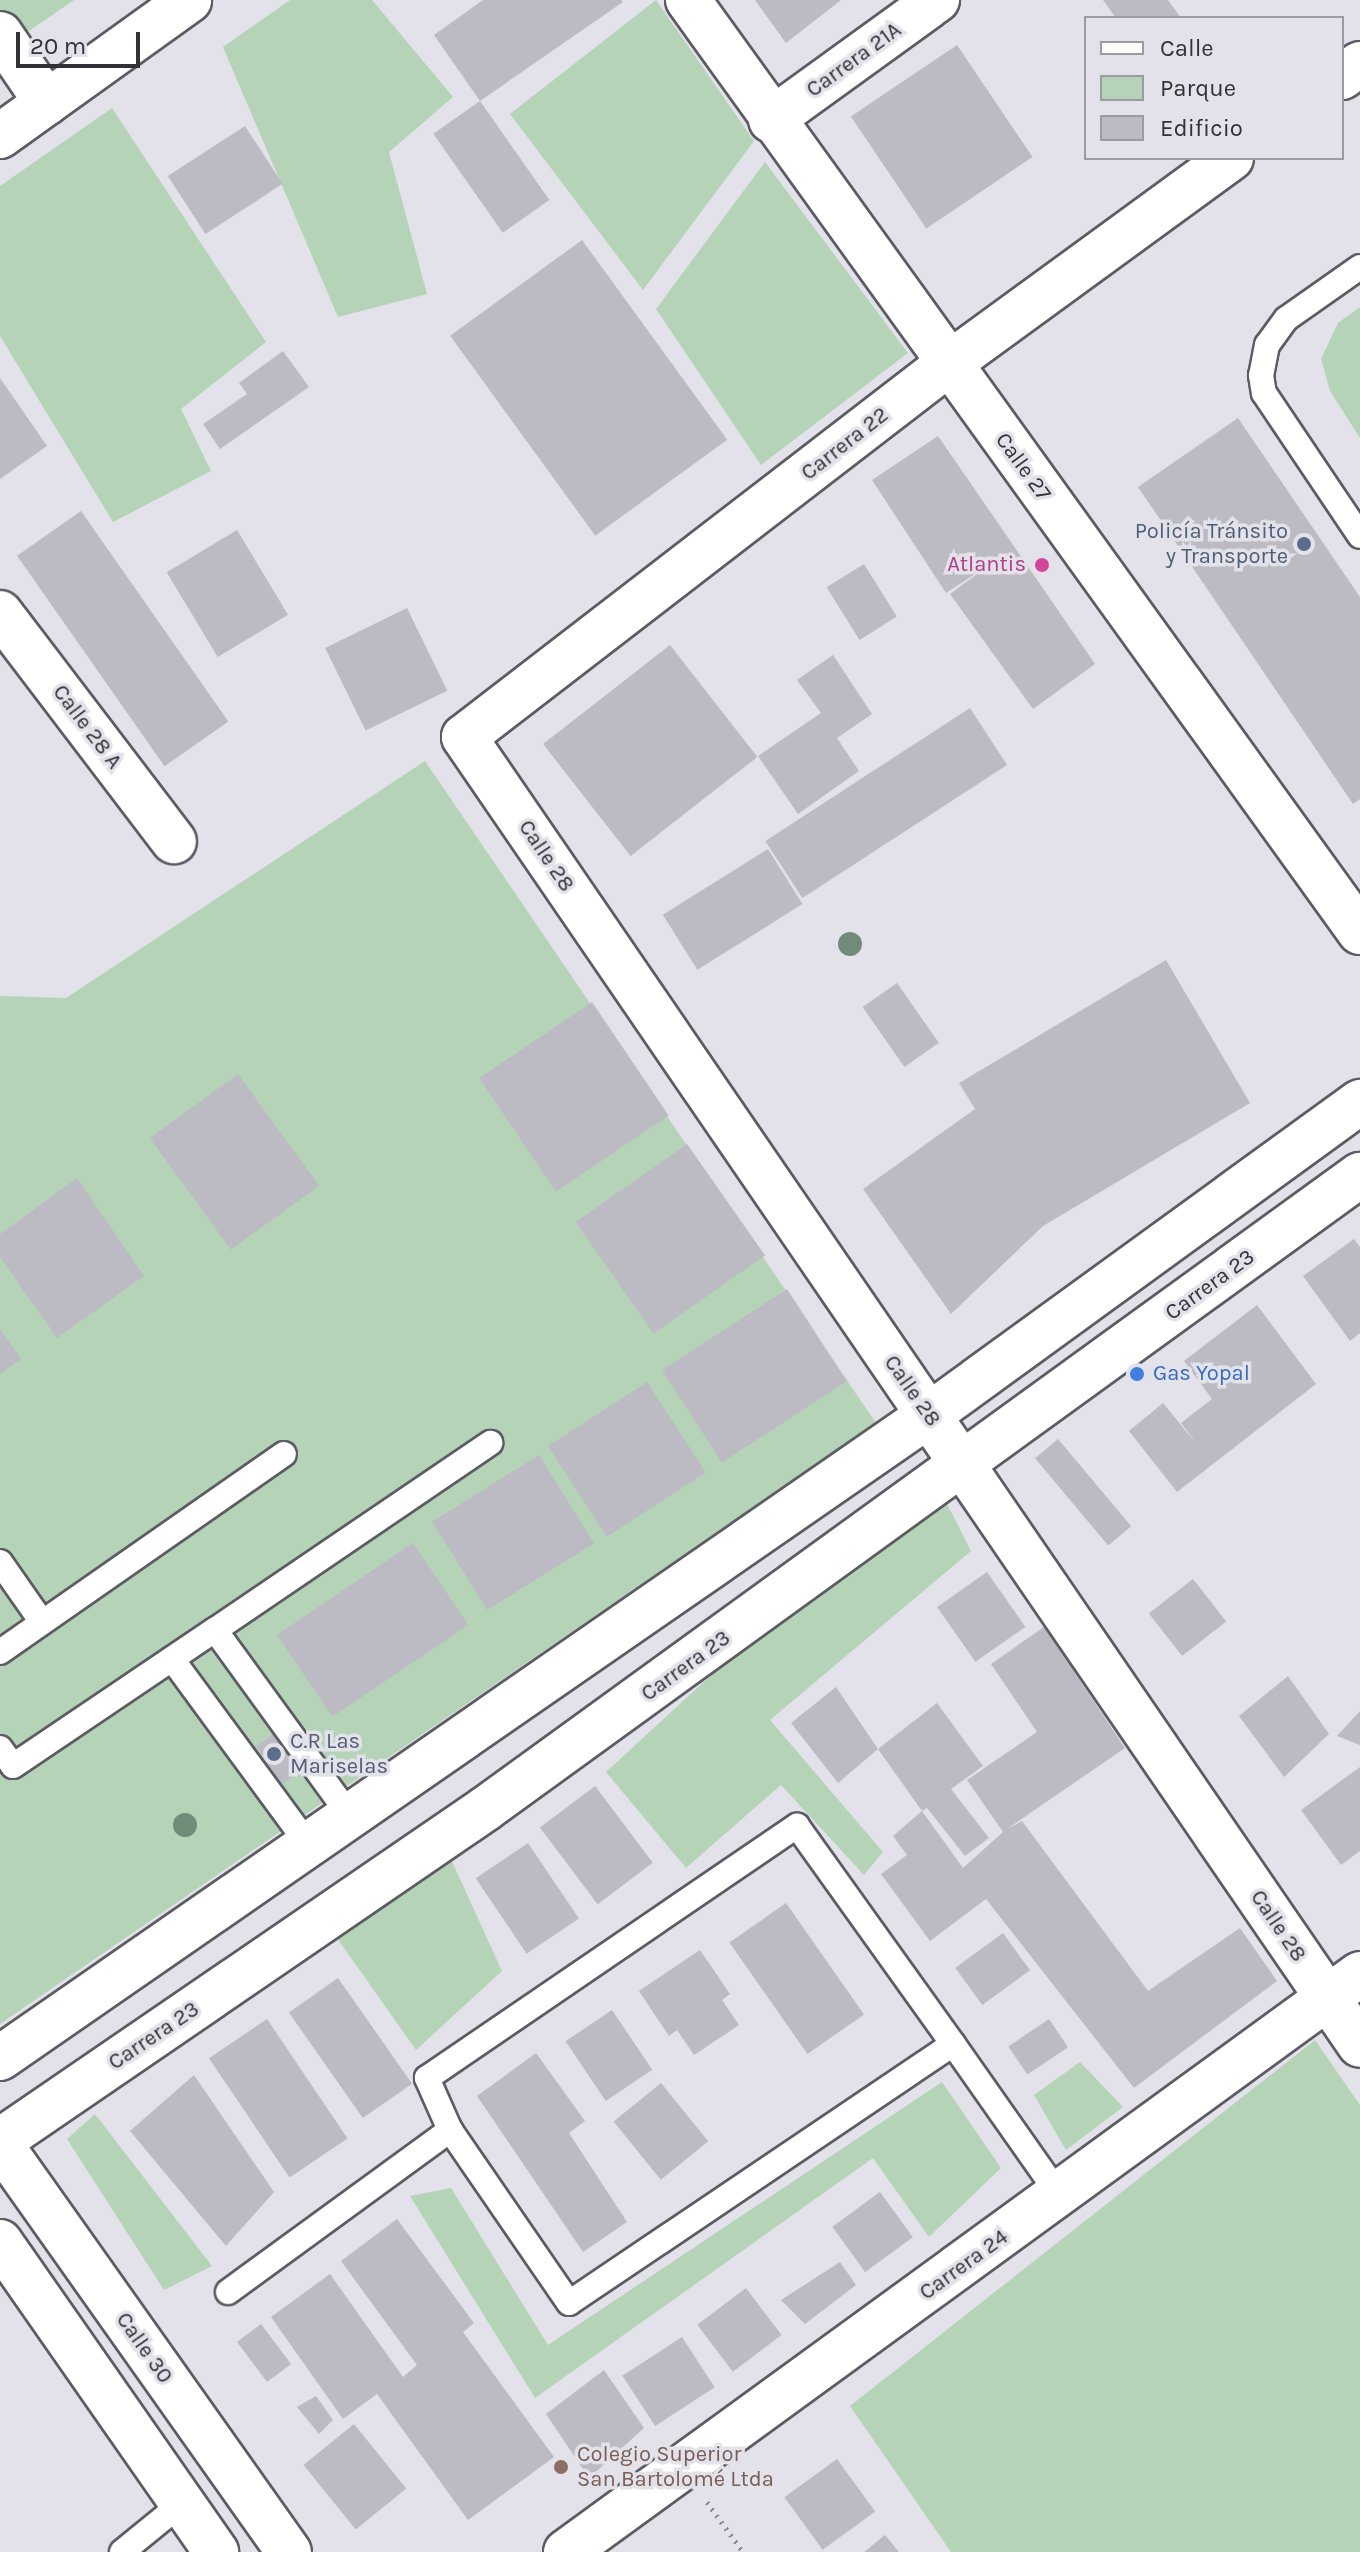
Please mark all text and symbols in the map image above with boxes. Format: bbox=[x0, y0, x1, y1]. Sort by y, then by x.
scale bar bbox=[20, 16, 144, 66]
legend bbox=[1084, 16, 1344, 160]
street label: Carrera 21A bbox=[801, 17, 907, 103]
text: 20 m bbox=[30, 32, 86, 60]
text: Calle bbox=[1160, 34, 1214, 62]
text: Parque bbox=[1160, 74, 1236, 102]
text: Edificio bbox=[1160, 114, 1243, 142]
street label: Carrera 22 bbox=[796, 402, 894, 486]
street label: Calle 27 bbox=[990, 428, 1056, 506]
place label: Policía Tránsito y Transporte bbox=[1135, 518, 1288, 570]
marker: Policía Tránsito y Transporte bbox=[1295, 535, 1313, 553]
place label: Atlantis bbox=[947, 552, 1026, 578]
marker: Atlantis bbox=[1033, 556, 1051, 574]
street label: Calle 28 A bbox=[47, 680, 127, 774]
street label: Calle 28 bbox=[512, 815, 580, 897]
street label: Carrera 23 bbox=[1160, 1244, 1260, 1326]
street label: Calle 28 bbox=[878, 1350, 946, 1432]
place label: Gas Yopal bbox=[1153, 1361, 1250, 1387]
marker: Gas Yopal bbox=[1128, 1365, 1146, 1383]
street label: Carrera 23 bbox=[636, 1625, 736, 1707]
place label: C.R Las Mariselas bbox=[290, 1728, 388, 1780]
marker: C.R Las Mariselas bbox=[265, 1745, 283, 1763]
street label: Calle 28 bbox=[1244, 1885, 1312, 1967]
street label: Carrera 23 bbox=[104, 1996, 204, 2076]
street label: Carrera 24 bbox=[915, 2224, 1013, 2306]
street label: Calle 30 bbox=[110, 2307, 178, 2389]
place label: Colegio Superior San Bartolomé Ltda bbox=[577, 2441, 774, 2492]
marker: Colegio Superior San Bartolomé Ltda bbox=[552, 2458, 570, 2476]

